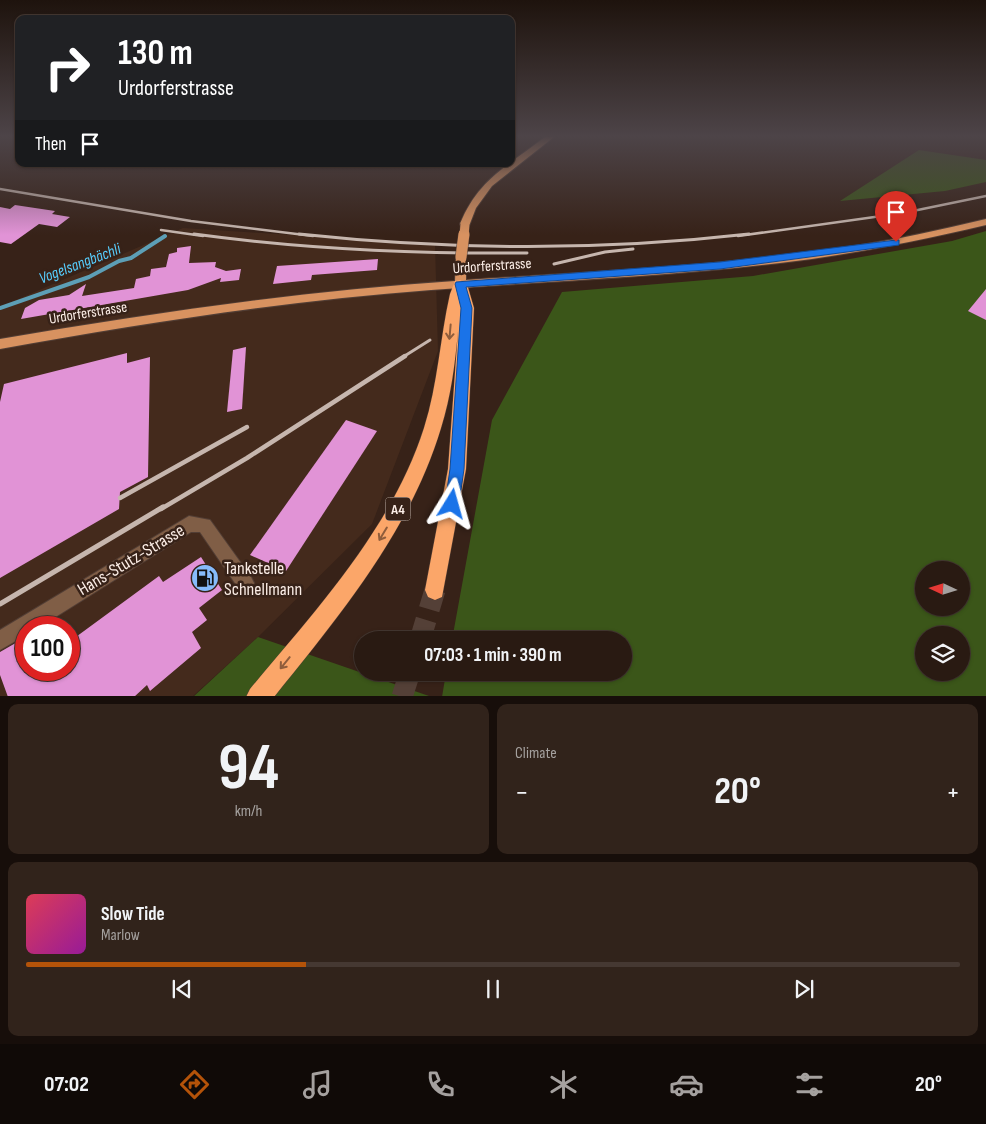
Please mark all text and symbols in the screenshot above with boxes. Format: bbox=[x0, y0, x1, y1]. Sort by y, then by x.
text: 130 m bbox=[118, 32, 193, 75]
icon: right bbox=[35, 35, 100, 100]
text: Urdorferstrasse bbox=[118, 75, 234, 102]
icon: arrive bbox=[76, 130, 104, 158]
text: Then bbox=[35, 133, 66, 156]
pin bbox=[875, 191, 917, 242]
icon: arrive bbox=[882, 198, 910, 226]
water label: Vogelsangbächli bbox=[36, 239, 125, 288]
street label: Urdorferstrasse bbox=[452, 254, 532, 278]
street label: Urdorferstrasse bbox=[47, 297, 129, 329]
one-way arrow bbox=[445, 324, 455, 340]
position arrow bbox=[425, 477, 477, 529]
road number: A4 bbox=[386, 498, 410, 520]
street label: Hans-Stutz-Strasse bbox=[74, 520, 188, 600]
one-way arrow bbox=[377, 526, 387, 540]
place label: Tankstelle Schnellmann bbox=[224, 558, 302, 600]
north arrow bbox=[915, 561, 970, 616]
map controls bbox=[915, 561, 970, 681]
fuel station icon: Tankstelle Schnellmann bbox=[190, 563, 220, 593]
speed limit sign: 100 bbox=[15, 616, 80, 681]
button: layers bbox=[915, 626, 970, 681]
text: 07:03 · 1 min · 390 m bbox=[424, 644, 562, 667]
one-way arrow bbox=[280, 657, 291, 670]
text: 94 bbox=[218, 730, 279, 808]
text: Climate bbox=[515, 744, 557, 763]
text: 20° bbox=[714, 769, 761, 814]
text: − bbox=[515, 776, 529, 809]
text: + bbox=[946, 776, 960, 809]
text: km/h bbox=[235, 802, 262, 821]
text: Slow Tide bbox=[101, 903, 165, 926]
text: Marlow bbox=[101, 926, 140, 945]
icon: previous bbox=[168, 975, 196, 1003]
icon: pause bbox=[479, 975, 507, 1003]
icon: next bbox=[790, 975, 818, 1003]
icon: directions bbox=[177, 1067, 212, 1102]
icon: music bbox=[300, 1067, 335, 1102]
icon: phone bbox=[423, 1067, 458, 1102]
icon: climate bbox=[546, 1067, 581, 1102]
icon: car bbox=[669, 1067, 704, 1102]
icon: filters bbox=[792, 1067, 827, 1102]
text: 07:02 bbox=[44, 1071, 89, 1098]
text: 20° bbox=[915, 1071, 942, 1098]

